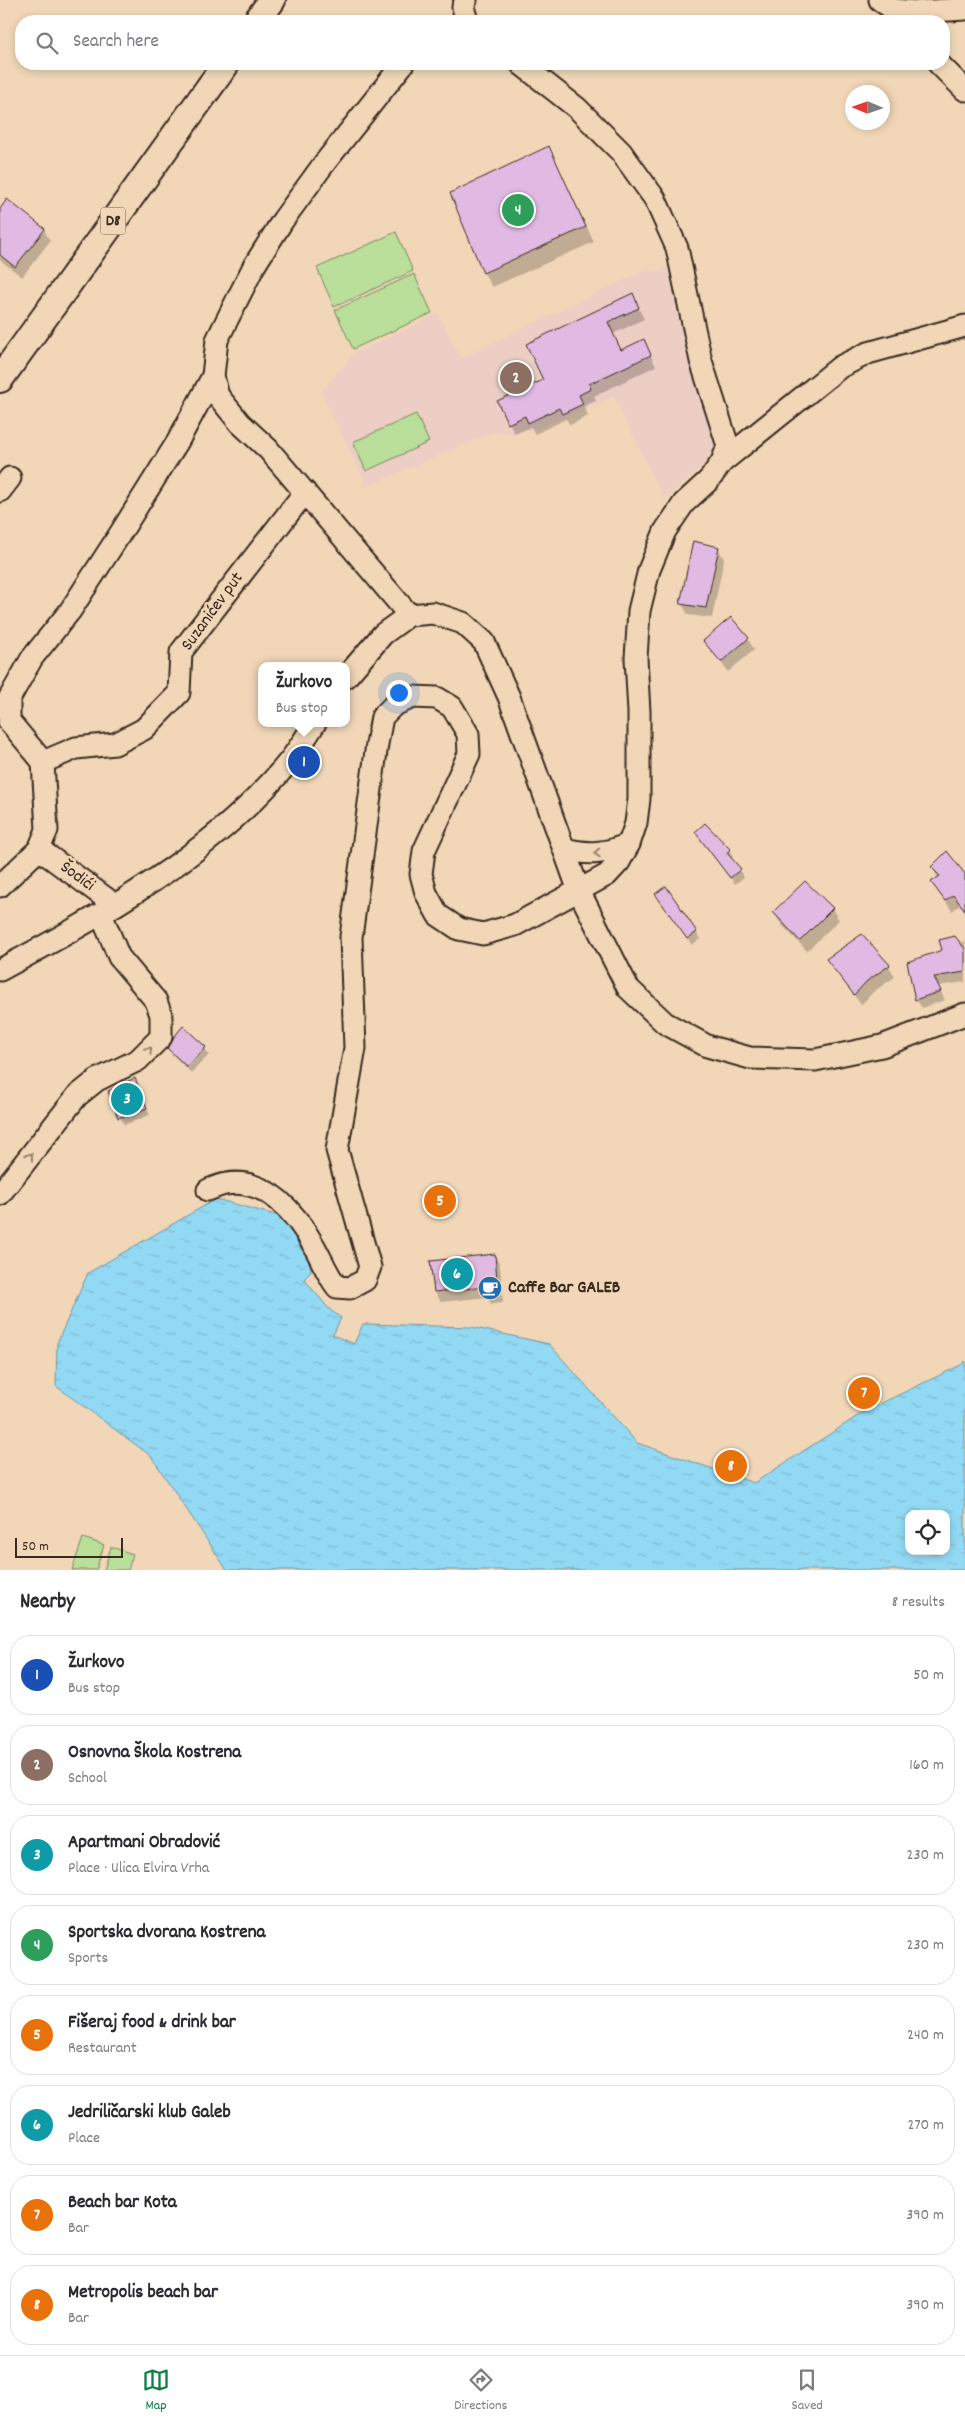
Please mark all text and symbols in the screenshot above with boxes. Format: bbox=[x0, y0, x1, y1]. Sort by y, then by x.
search box bbox=[15, 15, 950, 70]
icon: search bbox=[33, 29, 61, 57]
text: Search here bbox=[73, 29, 159, 56]
north arrow bbox=[845, 85, 890, 130]
pin: 4 bbox=[502, 191, 534, 229]
road number: D8 bbox=[100, 208, 126, 235]
pin: 2 bbox=[500, 359, 532, 397]
street label: Suzanićev put bbox=[176, 567, 250, 657]
popup bbox=[258, 662, 350, 727]
text: Žurkovo bbox=[276, 670, 332, 697]
your location bbox=[386, 680, 412, 706]
text: Bus stop bbox=[276, 697, 328, 720]
pin: 1 bbox=[288, 743, 320, 781]
one-way arrow bbox=[593, 848, 600, 858]
street label: Šodići bbox=[54, 856, 100, 898]
one-way arrow bbox=[143, 1046, 152, 1055]
pin: 3 bbox=[111, 1080, 143, 1118]
one-way arrow bbox=[25, 1153, 33, 1162]
pin: 5 bbox=[424, 1182, 456, 1220]
pin: 6 bbox=[441, 1255, 473, 1293]
cafe icon: Caffe Bar GALEB bbox=[477, 1275, 503, 1301]
place label: Caffe Bar GALEB bbox=[508, 1276, 621, 1301]
pin: 7 bbox=[848, 1374, 880, 1412]
pin: 8 bbox=[715, 1447, 747, 1485]
map controls bbox=[905, 1510, 950, 1555]
button: locate bbox=[905, 1510, 950, 1555]
scale bar bbox=[15, 1535, 122, 1558]
text: 50 m bbox=[22, 1537, 49, 1557]
text: Nearby bbox=[20, 1588, 75, 1618]
text: 8 results bbox=[892, 1591, 945, 1614]
text: Žurkovo bbox=[68, 1650, 124, 1677]
text: 1 bbox=[35, 1664, 39, 1687]
text: 50 m bbox=[913, 1664, 944, 1687]
text: Bus stop bbox=[68, 1677, 120, 1700]
text: Osnovna Škola Kostrena bbox=[68, 1740, 241, 1767]
text: 2 bbox=[34, 1754, 41, 1777]
text: 160 m bbox=[909, 1754, 944, 1777]
text: School bbox=[68, 1767, 107, 1790]
text: Apartmani Obradović bbox=[68, 1830, 220, 1857]
text: 3 bbox=[33, 1844, 41, 1867]
text: 230 m bbox=[907, 1844, 944, 1867]
text: Place · Ulica Elvira Vrha bbox=[68, 1857, 209, 1880]
text: Sportska dvorana Kostrena bbox=[68, 1920, 265, 1947]
text: 4 bbox=[34, 1934, 40, 1957]
text: 230 m bbox=[907, 1934, 944, 1957]
text: Sports bbox=[68, 1947, 108, 1970]
text: Fišeraj food & drink bar bbox=[68, 2010, 236, 2037]
text: 5 bbox=[33, 2024, 41, 2047]
text: 240 m bbox=[907, 2024, 944, 2047]
text: Restaurant bbox=[68, 2037, 137, 2060]
text: Jedriličarski klub Galeb bbox=[68, 2100, 231, 2127]
text: 6 bbox=[33, 2114, 41, 2137]
text: 270 m bbox=[908, 2114, 944, 2137]
text: Place bbox=[68, 2127, 100, 2150]
text: Beach bar Kota bbox=[68, 2190, 177, 2217]
text: 7 bbox=[34, 2204, 40, 2227]
text: 390 m bbox=[906, 2204, 944, 2227]
text: Bar bbox=[68, 2217, 89, 2240]
text: Metropolis beach bar bbox=[68, 2280, 218, 2307]
text: 8 bbox=[34, 2294, 40, 2317]
text: 390 m bbox=[906, 2294, 944, 2317]
text: Bar bbox=[68, 2307, 89, 2330]
tab: Map bbox=[142, 2366, 170, 2416]
tab: Directions bbox=[454, 2366, 507, 2416]
tab: Saved bbox=[792, 2366, 823, 2416]

